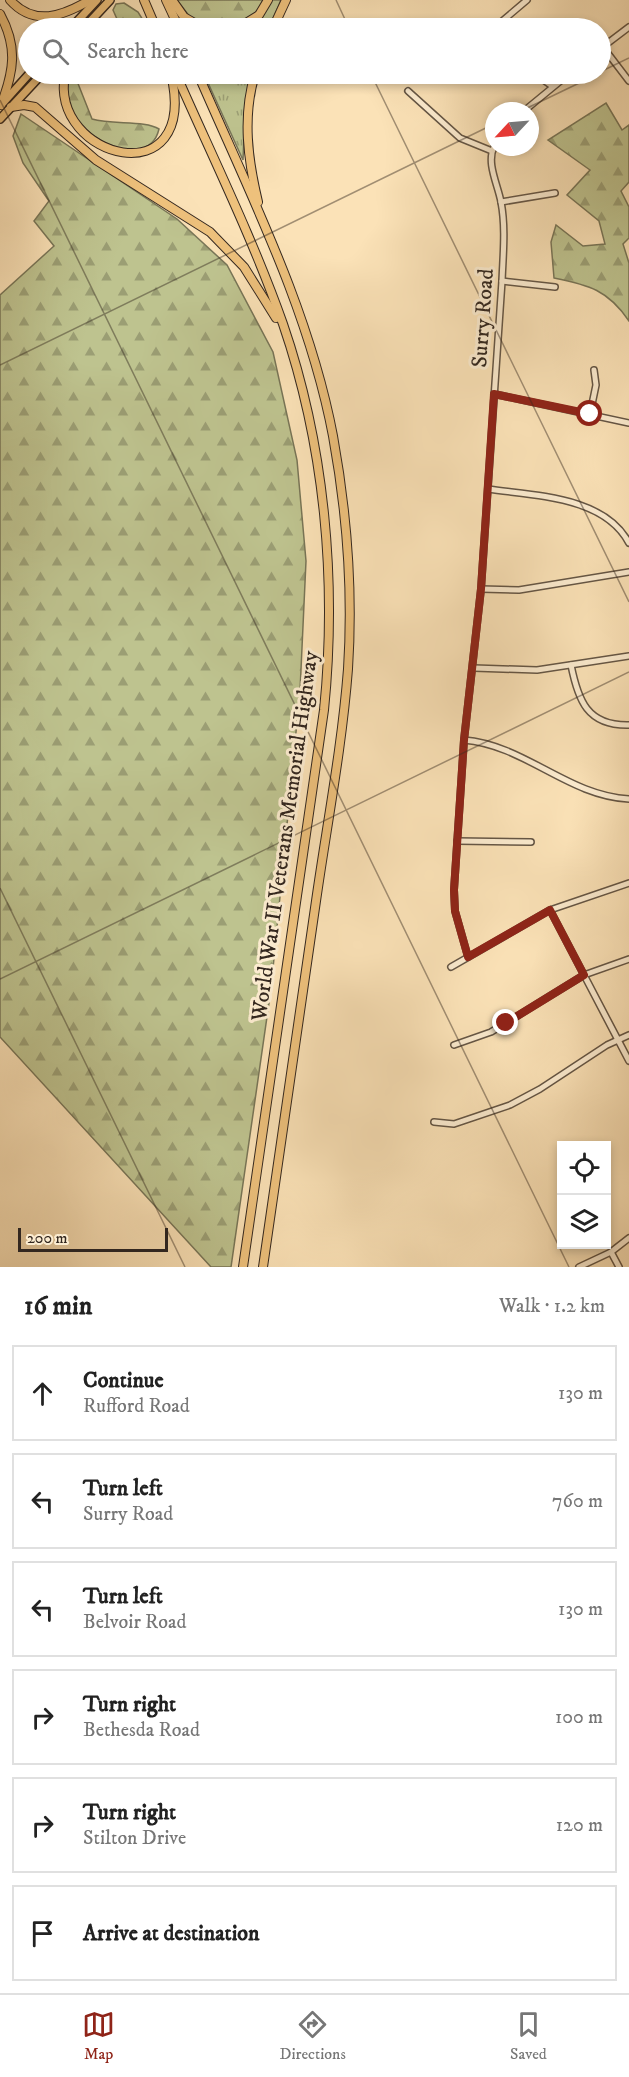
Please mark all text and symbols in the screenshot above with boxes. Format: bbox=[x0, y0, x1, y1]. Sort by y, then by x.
search box bbox=[18, 18, 611, 84]
icon: search bbox=[39, 35, 72, 68]
text: Search here bbox=[87, 38, 189, 65]
north arrow bbox=[485, 102, 539, 156]
street label: Surry Road bbox=[466, 268, 500, 368]
route start bbox=[576, 400, 602, 426]
street label: World War II Veterans Memorial Highway bbox=[245, 649, 324, 1024]
route end bbox=[492, 1009, 518, 1035]
map controls bbox=[557, 1141, 611, 1249]
button: locate bbox=[557, 1141, 611, 1195]
button: layers bbox=[557, 1195, 611, 1249]
scale bar bbox=[18, 1225, 168, 1252]
text: 200 m bbox=[27, 1228, 68, 1248]
text: 16 min bbox=[24, 1290, 92, 1323]
text: Walk · 1.2 km bbox=[499, 1294, 605, 1319]
text: Continue bbox=[83, 1367, 164, 1394]
icon: ahead bbox=[26, 1377, 59, 1410]
text: 130 m bbox=[558, 1381, 603, 1406]
text: Rufford Road bbox=[83, 1394, 190, 1419]
text: Turn left bbox=[83, 1475, 163, 1502]
icon: left bbox=[26, 1485, 59, 1518]
text: 760 m bbox=[552, 1489, 603, 1514]
text: Surry Road bbox=[83, 1502, 173, 1527]
text: Turn left bbox=[83, 1583, 163, 1610]
icon: left bbox=[26, 1593, 59, 1626]
text: 130 m bbox=[558, 1597, 603, 1622]
text: Belvoir Road bbox=[83, 1610, 187, 1635]
text: Turn right bbox=[83, 1691, 176, 1718]
icon: right bbox=[26, 1701, 59, 1734]
text: 100 m bbox=[555, 1705, 603, 1730]
text: Bethesda Road bbox=[83, 1718, 200, 1743]
text: Turn right bbox=[83, 1799, 176, 1826]
icon: right bbox=[26, 1809, 59, 1842]
text: 120 m bbox=[556, 1813, 603, 1838]
text: Stilton Drive bbox=[83, 1826, 186, 1851]
icon: arrive bbox=[26, 1917, 59, 1950]
text: Arrive at destination bbox=[83, 1920, 260, 1947]
tab: Map bbox=[82, 2008, 115, 2064]
tab: Directions bbox=[279, 2008, 346, 2064]
tab: Saved bbox=[510, 2008, 547, 2064]

